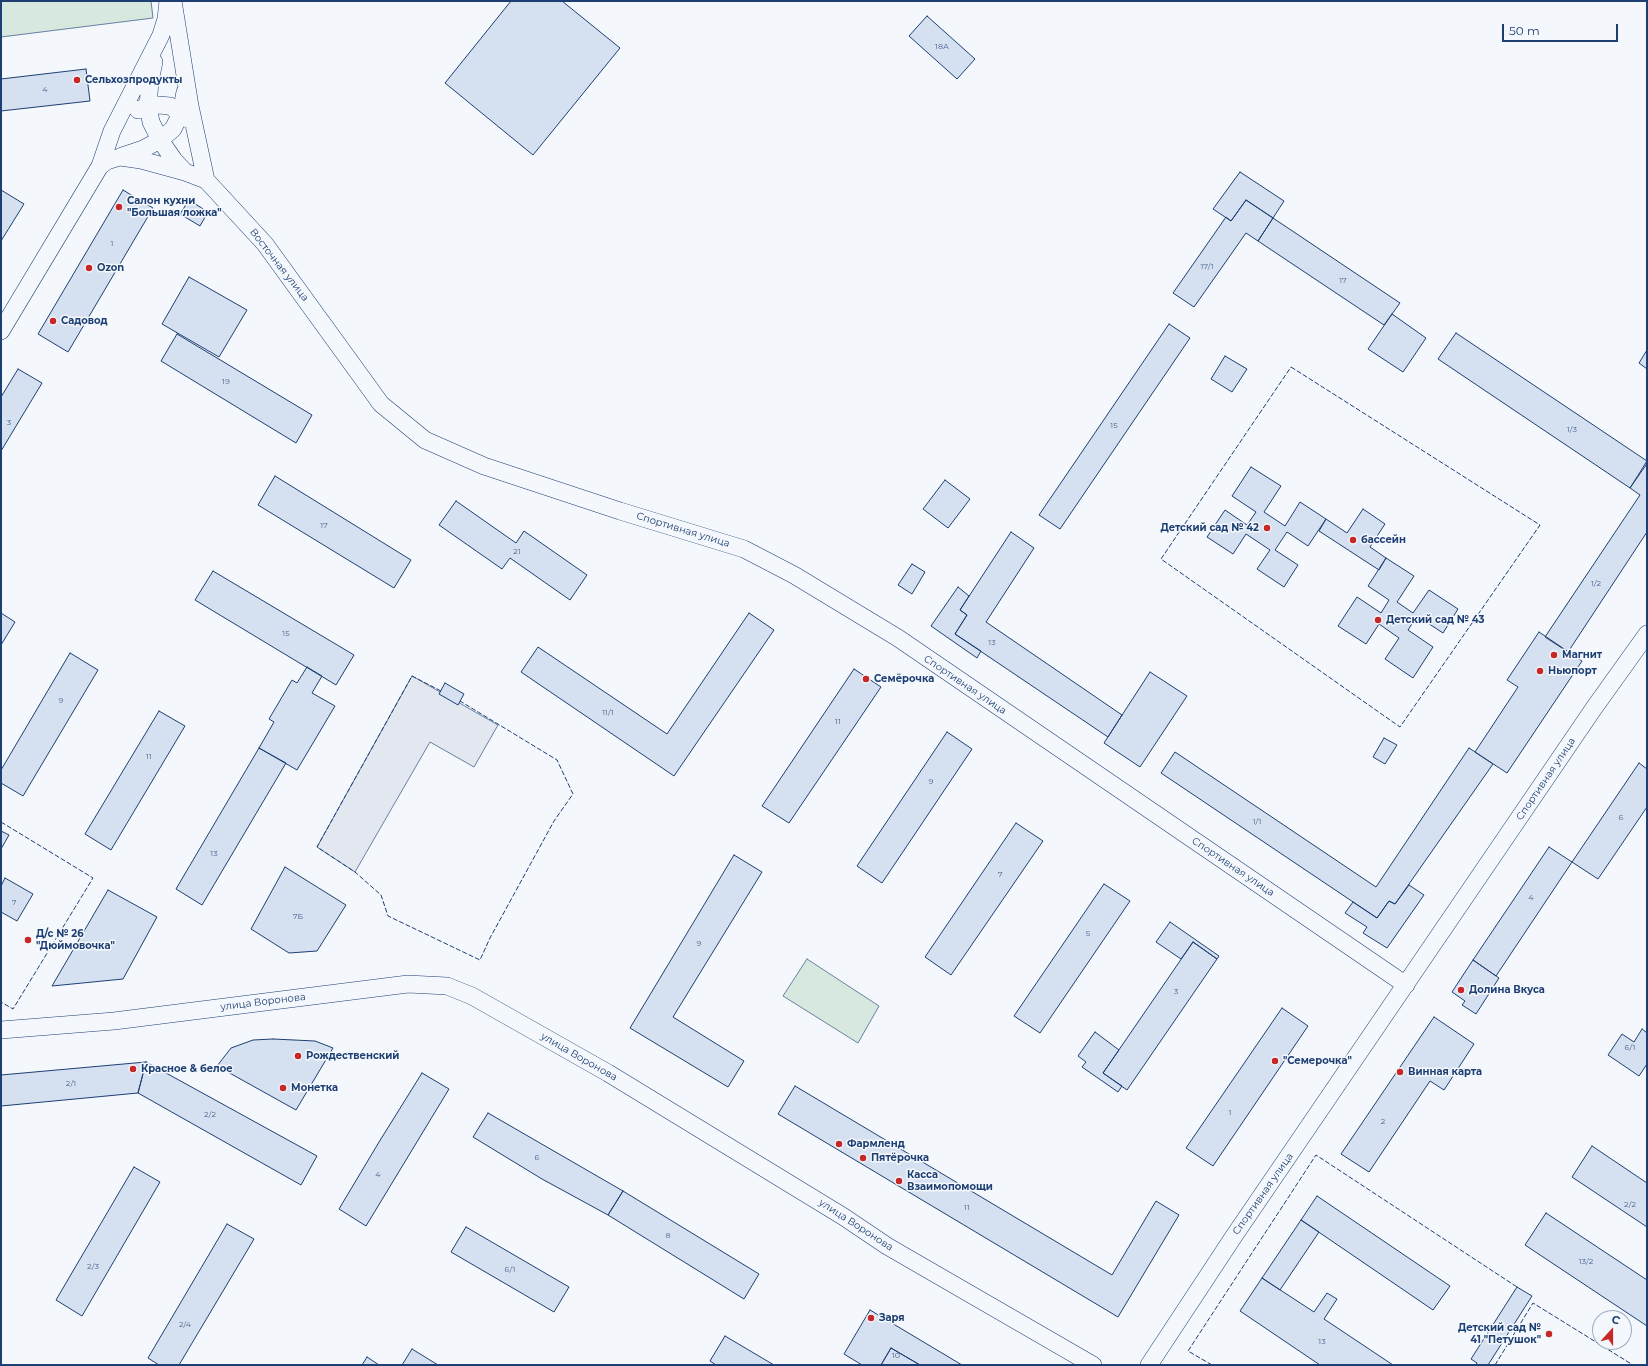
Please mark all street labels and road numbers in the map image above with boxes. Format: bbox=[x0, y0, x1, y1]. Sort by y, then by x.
street label: Восточная улица bbox=[247, 226, 311, 304]
street label: Спортивная улица bbox=[635, 510, 731, 550]
street label: Спортивная улица bbox=[921, 653, 1009, 717]
street label: Спортивная улица bbox=[1514, 735, 1578, 823]
street label: Спортивная улица bbox=[1189, 835, 1277, 899]
street label: улица Воронова bbox=[220, 991, 306, 1013]
street label: улица Воронова bbox=[539, 1030, 619, 1084]
street label: Спортивная улица bbox=[1230, 1151, 1296, 1237]
street label: улица Воронова bbox=[817, 1197, 895, 1253]

